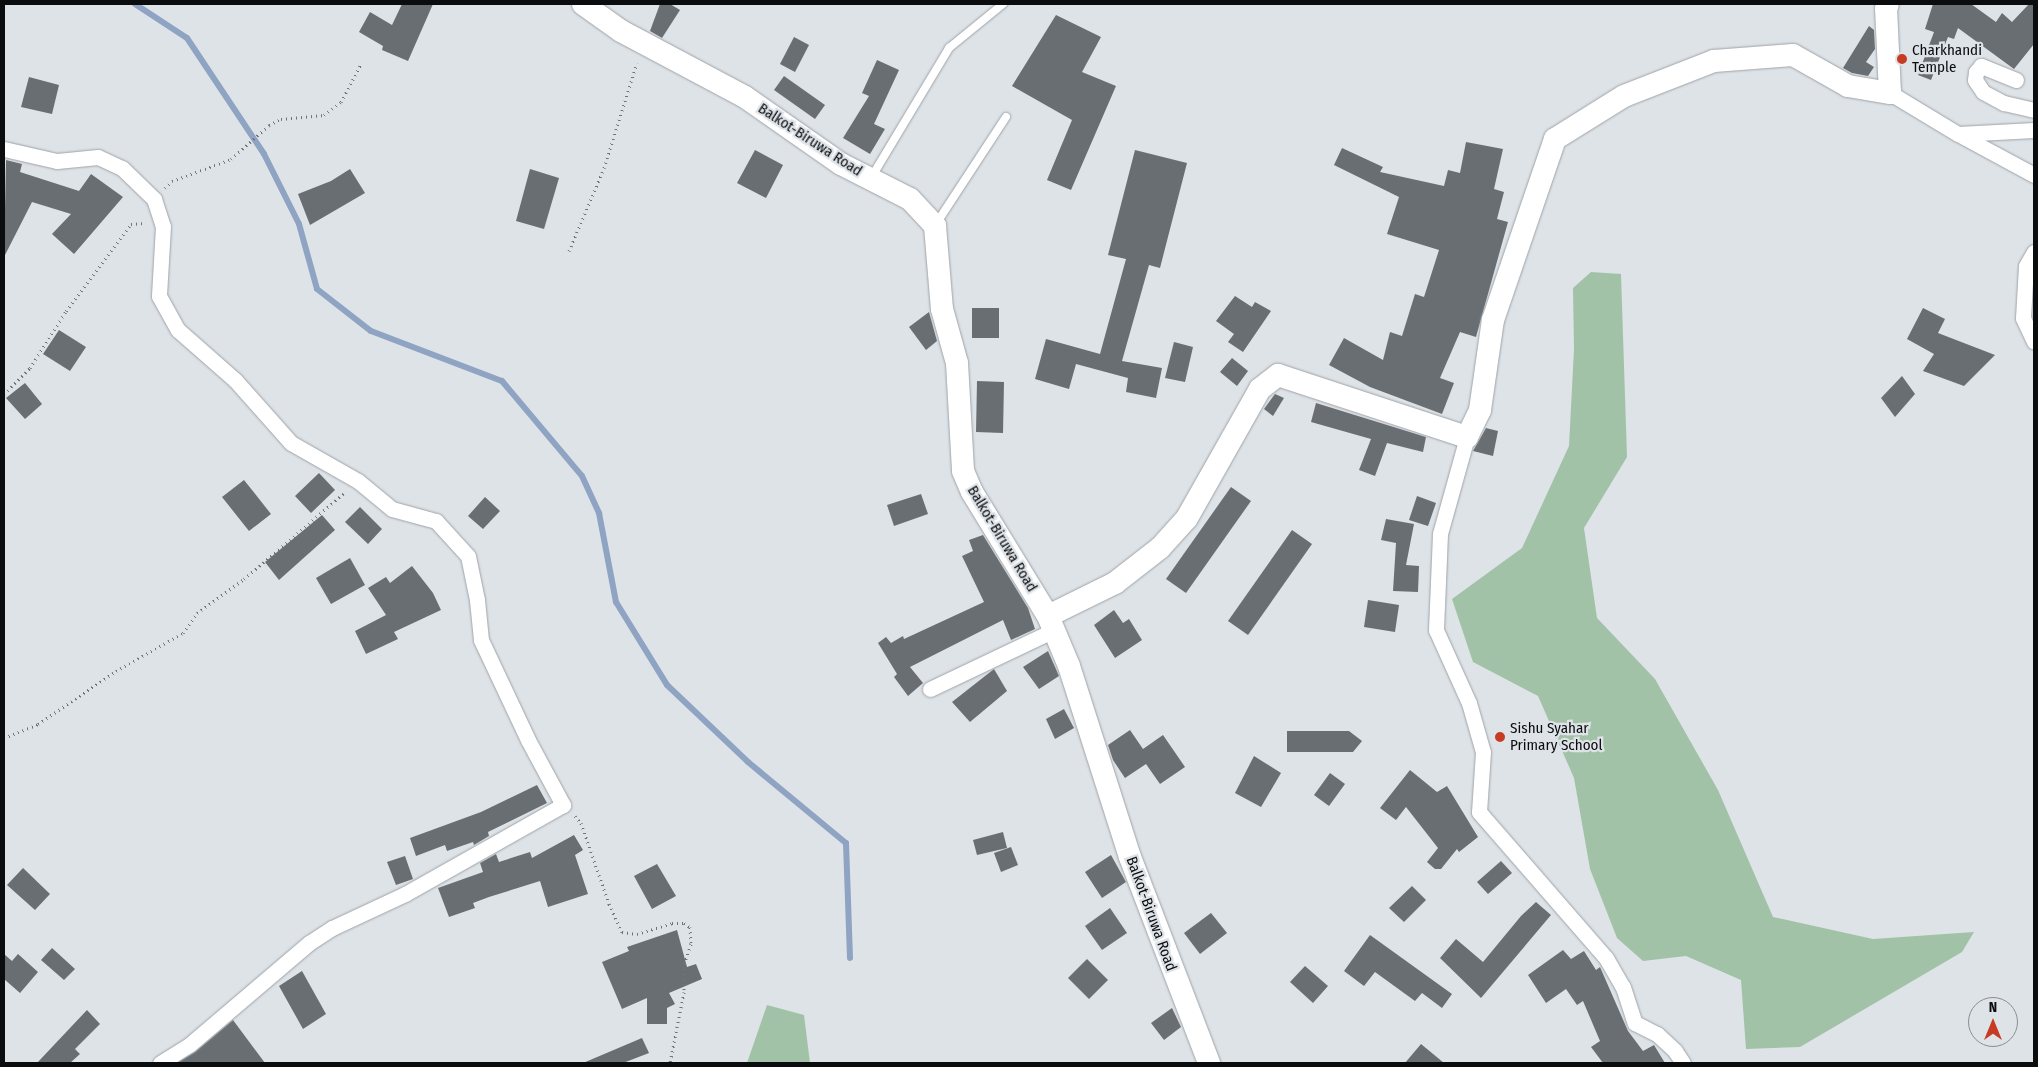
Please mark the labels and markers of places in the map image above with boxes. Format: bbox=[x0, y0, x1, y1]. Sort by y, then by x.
place label: Charkhandi Temple bbox=[1912, 41, 1982, 76]
marker: Charkhandi Temple bbox=[1896, 53, 1908, 65]
place label: Sishu Syahar Primary School bbox=[1510, 719, 1602, 754]
marker: Sishu Syahar Primary School bbox=[1494, 731, 1506, 743]

